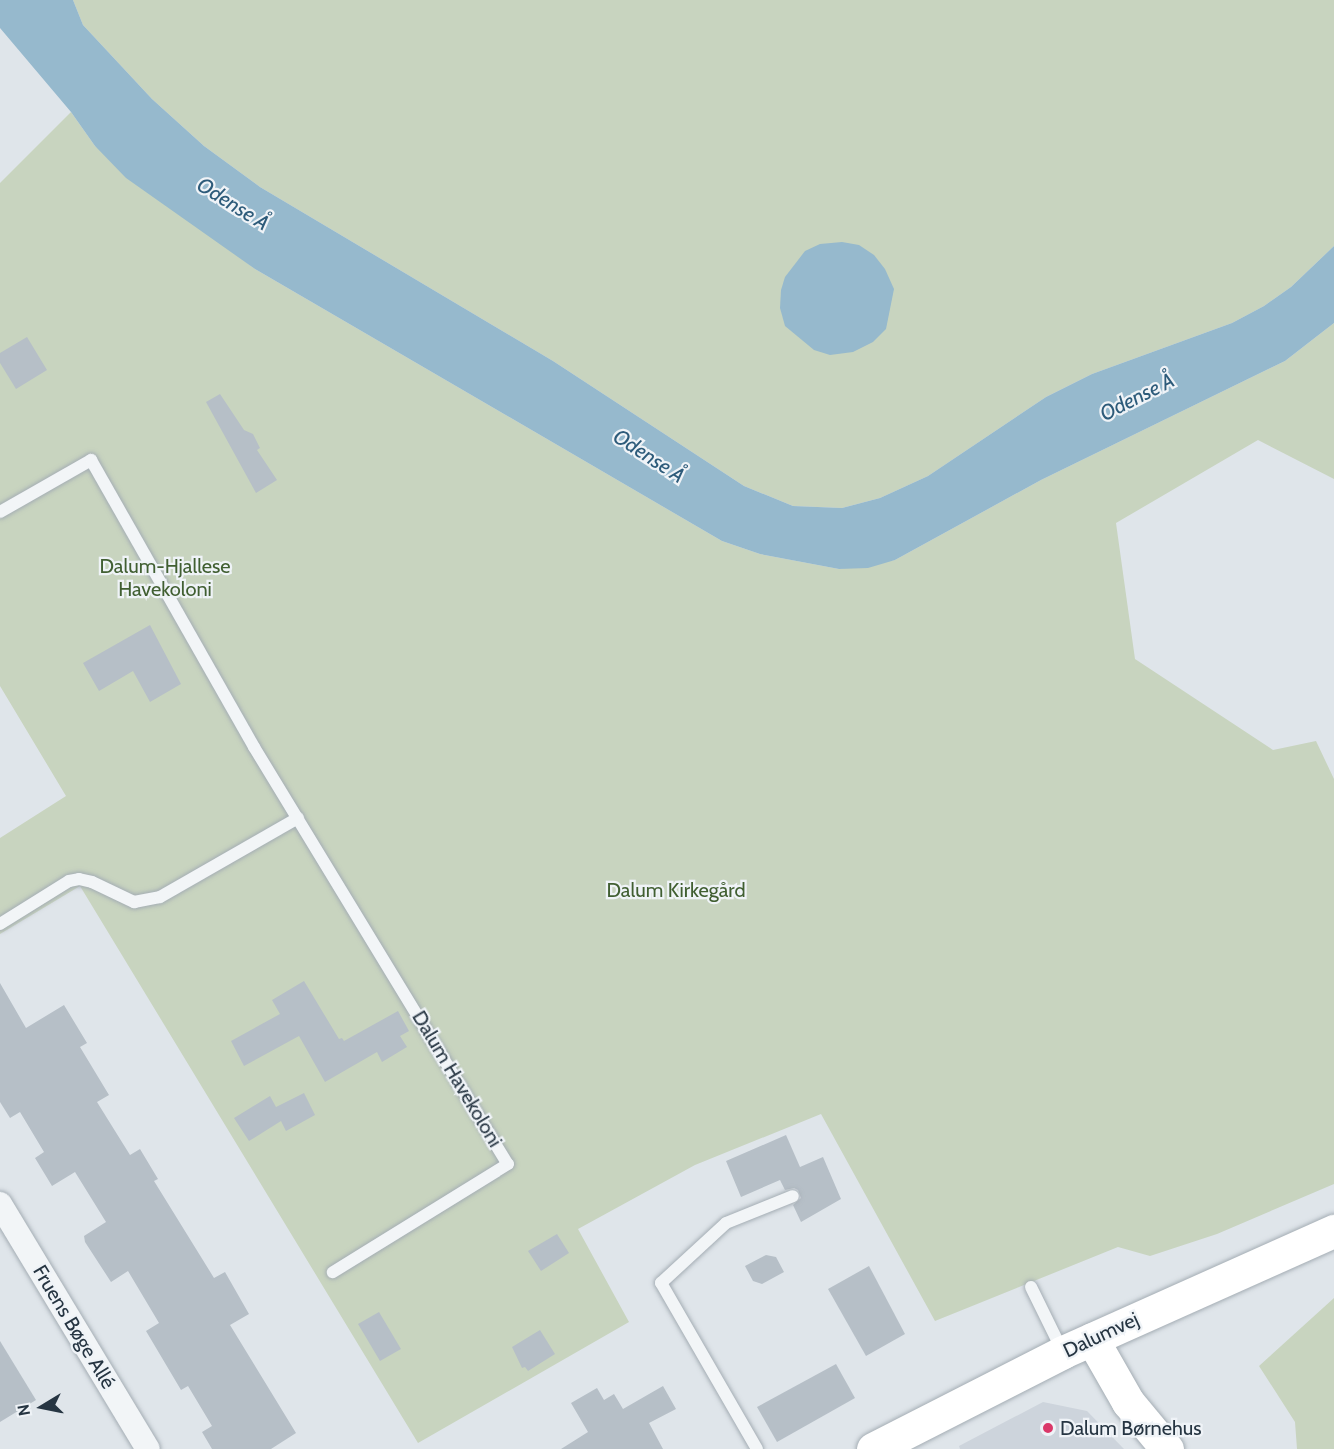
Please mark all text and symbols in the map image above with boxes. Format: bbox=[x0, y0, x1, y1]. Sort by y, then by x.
water label: Odense Å bbox=[192, 172, 274, 236]
water label: Odense Å bbox=[1096, 368, 1178, 426]
water label: Odense Å bbox=[608, 424, 690, 488]
park label: Dalum-Hjallese Havekoloni bbox=[99, 554, 231, 601]
park label: Dalum Kirkegård bbox=[606, 878, 746, 902]
street label: Dalum Havekoloni bbox=[407, 1006, 507, 1152]
street label: Fruens Bøge Allé bbox=[28, 1261, 120, 1393]
street label: Dalumvej bbox=[1059, 1307, 1143, 1363]
north arrow bbox=[12, 1377, 72, 1437]
text: N bbox=[13, 1403, 34, 1417]
place label: Dalum Børnehus bbox=[1060, 1416, 1201, 1440]
marker: Dalum Børnehus bbox=[1041, 1421, 1055, 1435]

